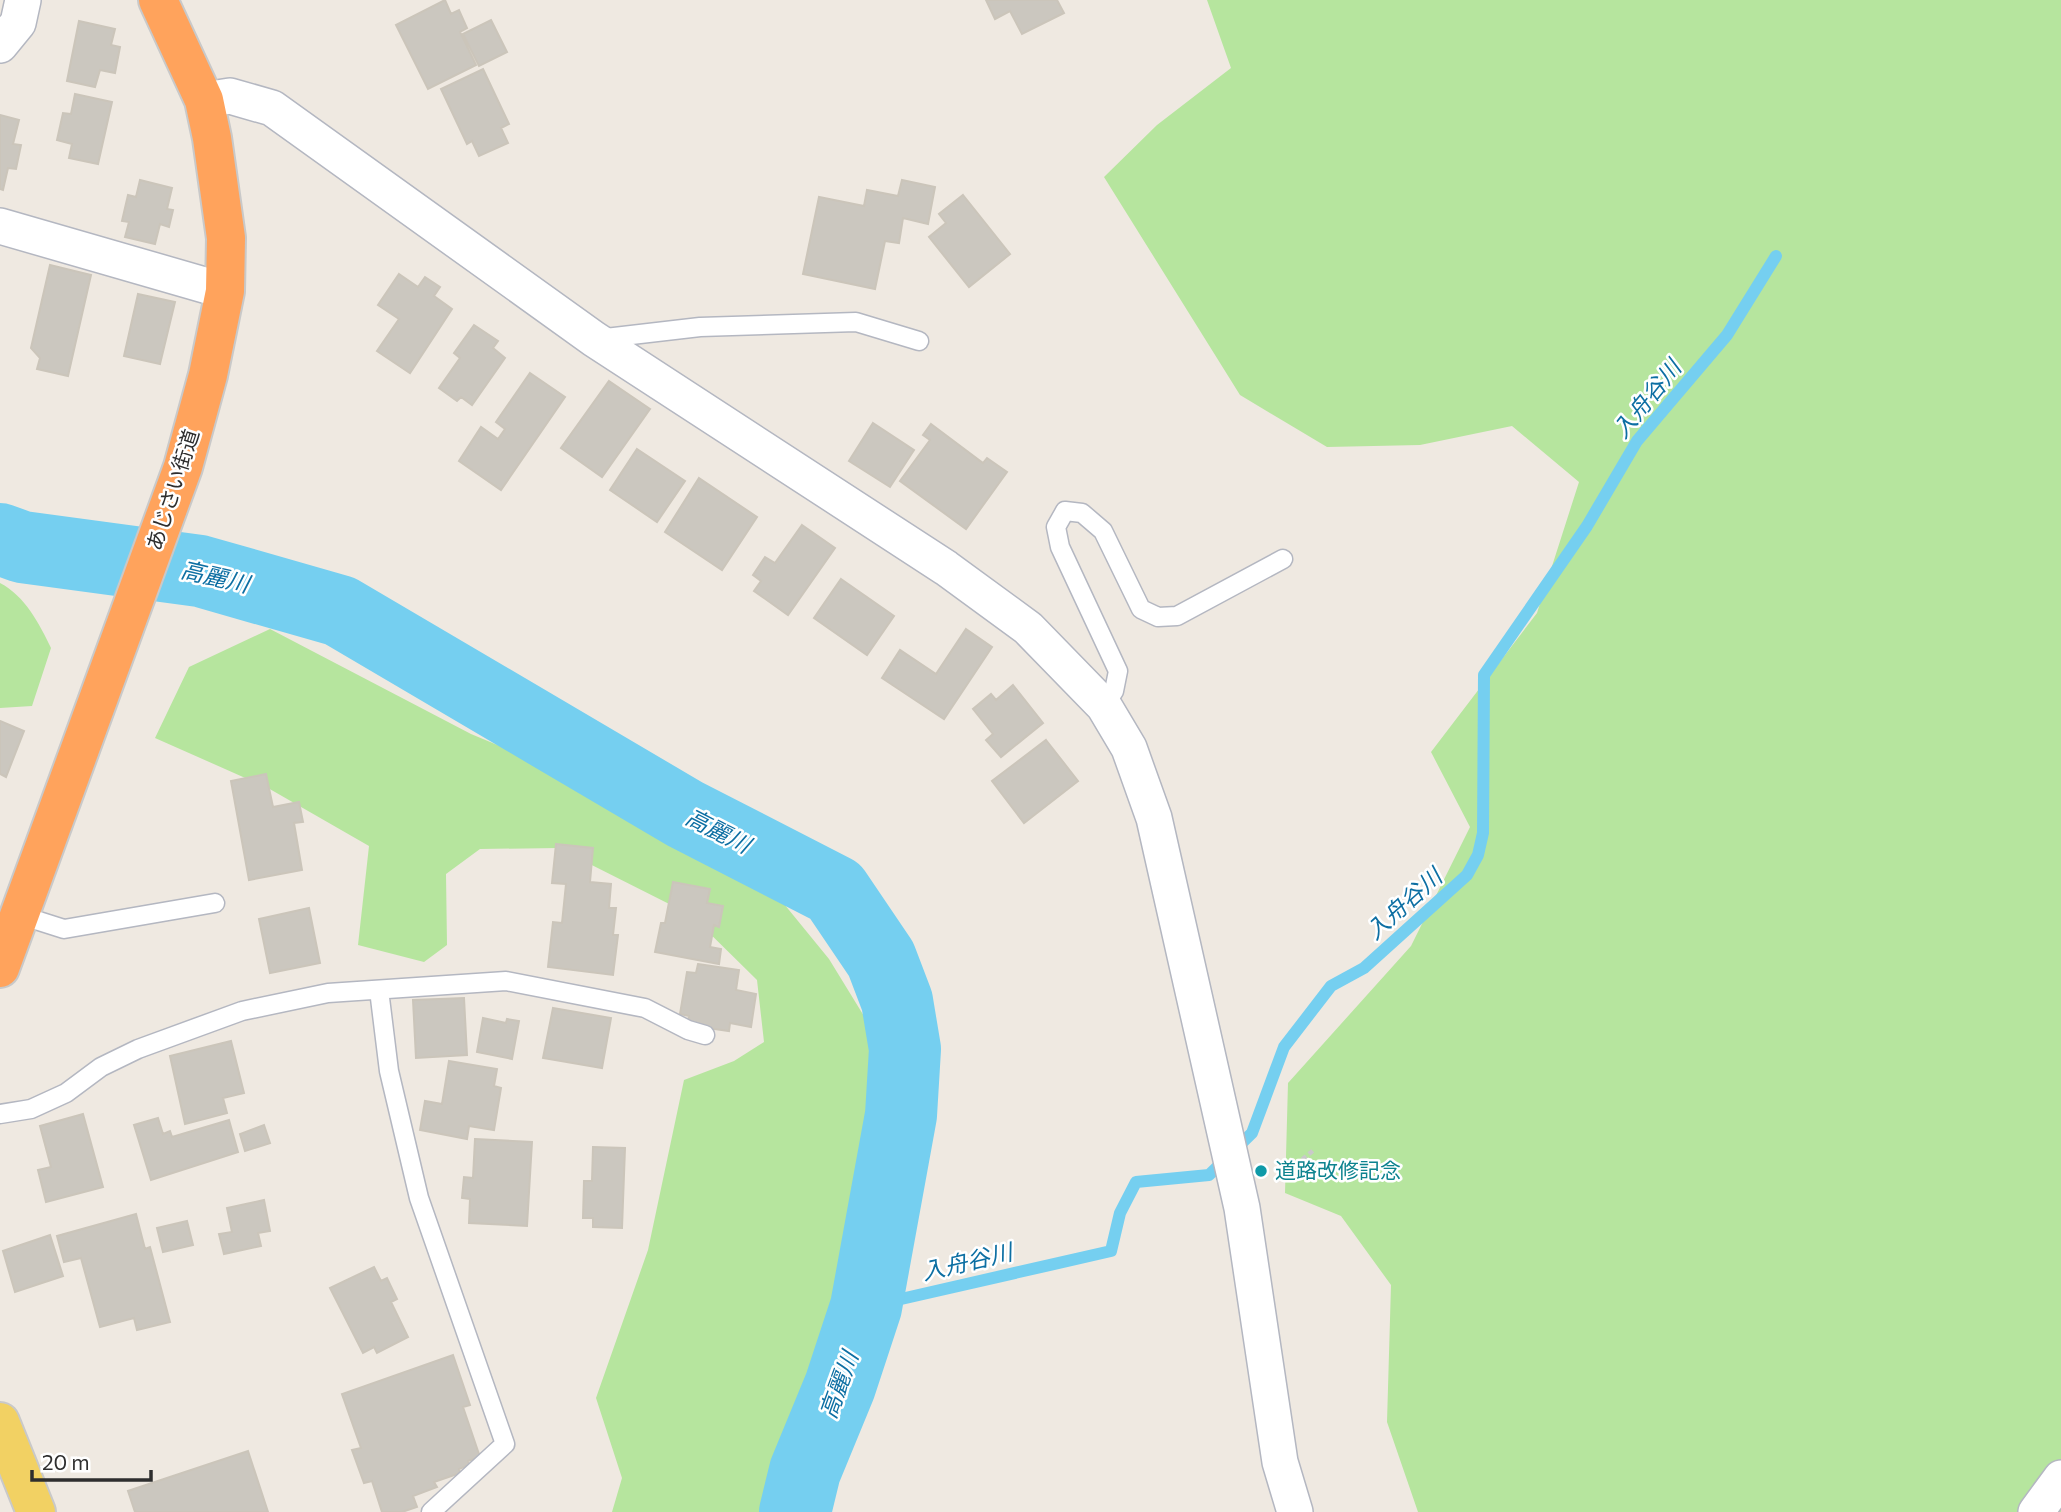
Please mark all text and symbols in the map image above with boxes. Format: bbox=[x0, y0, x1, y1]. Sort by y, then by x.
water label: 入舟谷川 bbox=[1606, 351, 1688, 443]
street label: あじさい街道 bbox=[140, 426, 203, 553]
water label: 高麗川 bbox=[178, 555, 255, 598]
water label: 高麗川 bbox=[681, 802, 758, 860]
water label: 入舟谷川 bbox=[1360, 860, 1449, 944]
place label: 道路改修記念 bbox=[1275, 1157, 1401, 1182]
marker: 道路改修記念 bbox=[1253, 1163, 1269, 1179]
water label: 入舟谷川 bbox=[919, 1236, 1018, 1285]
water label: 高麗川 bbox=[813, 1345, 864, 1422]
scale bar bbox=[32, 1438, 150, 1482]
text: 20 m bbox=[42, 1449, 90, 1474]

